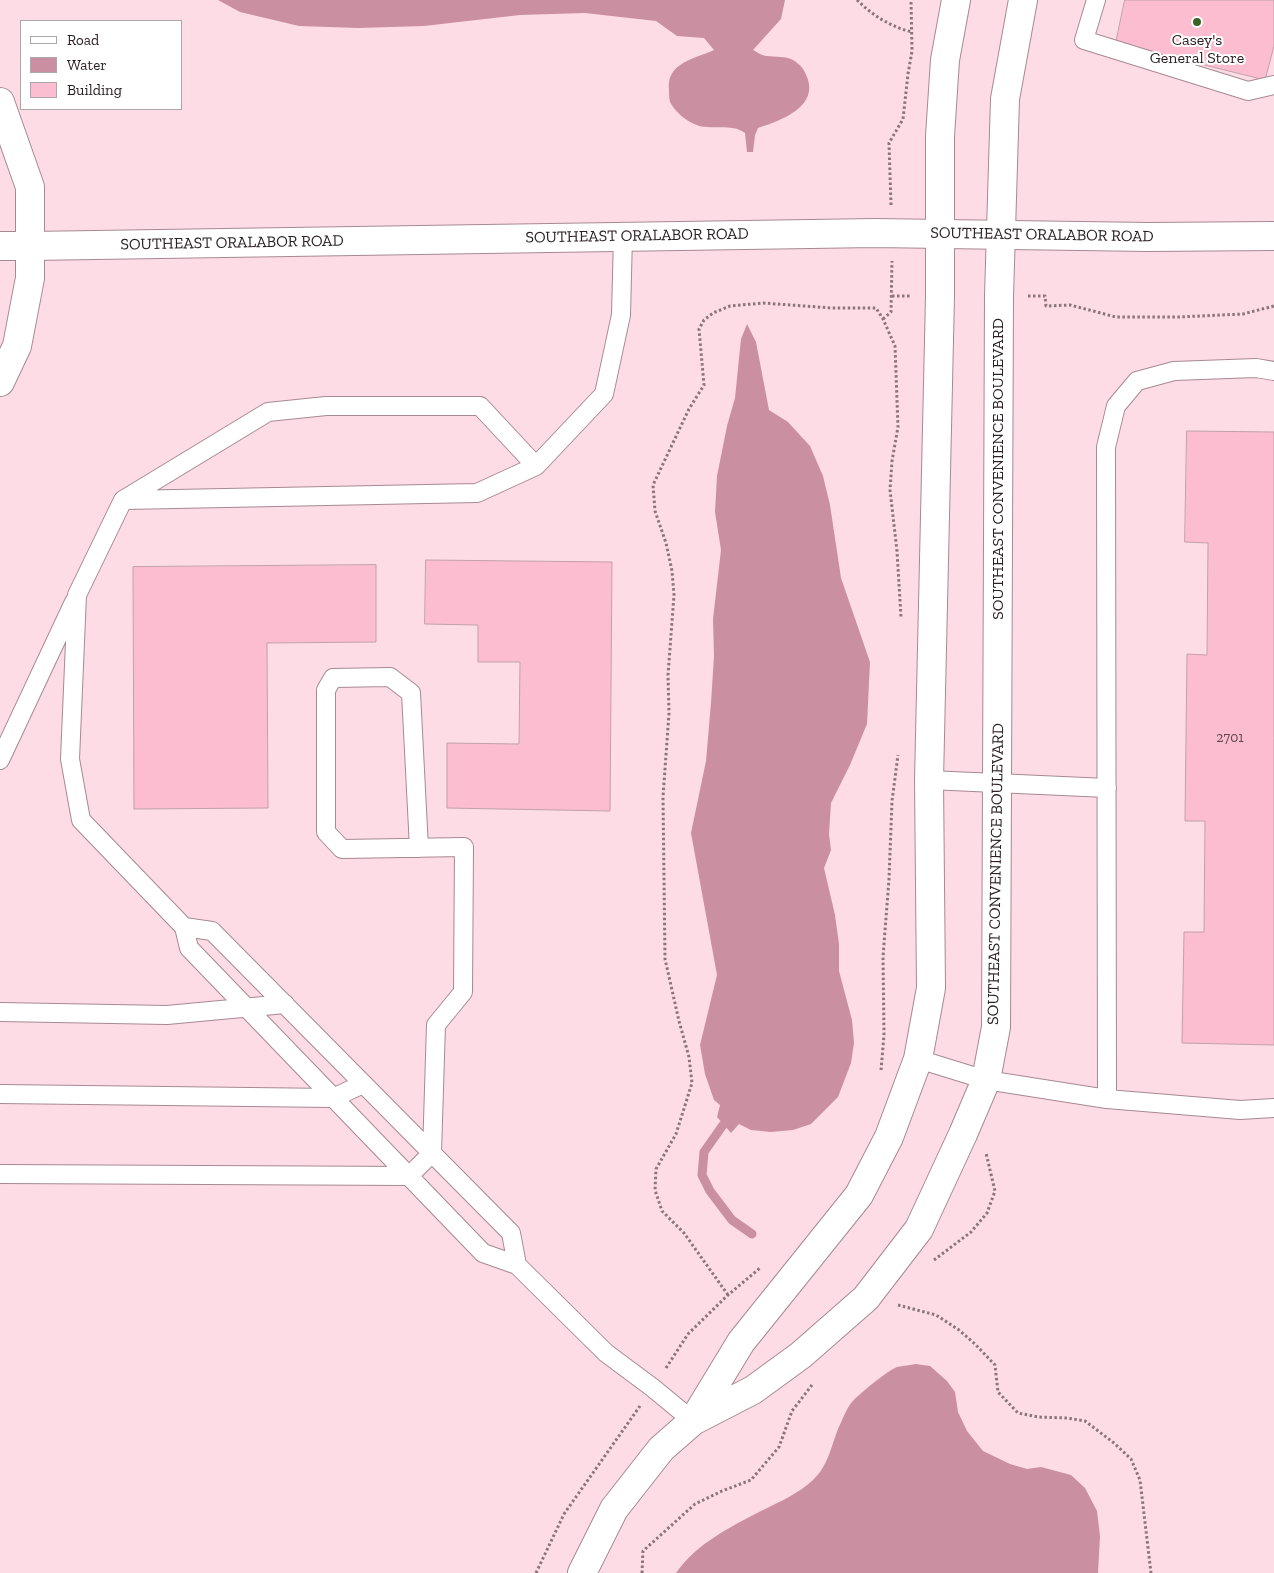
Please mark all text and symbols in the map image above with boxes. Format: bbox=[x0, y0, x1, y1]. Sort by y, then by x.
marker: Casey's General Store bbox=[1191, 16, 1203, 28]
legend bbox=[20, 20, 182, 110]
place label: Casey's General Store bbox=[1150, 30, 1244, 68]
text: Road bbox=[67, 31, 99, 49]
text: Water bbox=[67, 56, 107, 74]
text: Building bbox=[67, 81, 122, 99]
street label: SOUTHEAST ORALABOR ROAD bbox=[930, 223, 1154, 247]
street label: SOUTHEAST ORALABOR ROAD bbox=[525, 224, 749, 248]
street label: SOUTHEAST ORALABOR ROAD bbox=[120, 231, 344, 255]
street label: SOUTHEAST CONVENIENCE BOULEVARD bbox=[988, 318, 1008, 620]
street label: SOUTHEAST CONVENIENCE BOULEVARD bbox=[984, 723, 1008, 1025]
house number: 2701 bbox=[1216, 730, 1244, 746]

